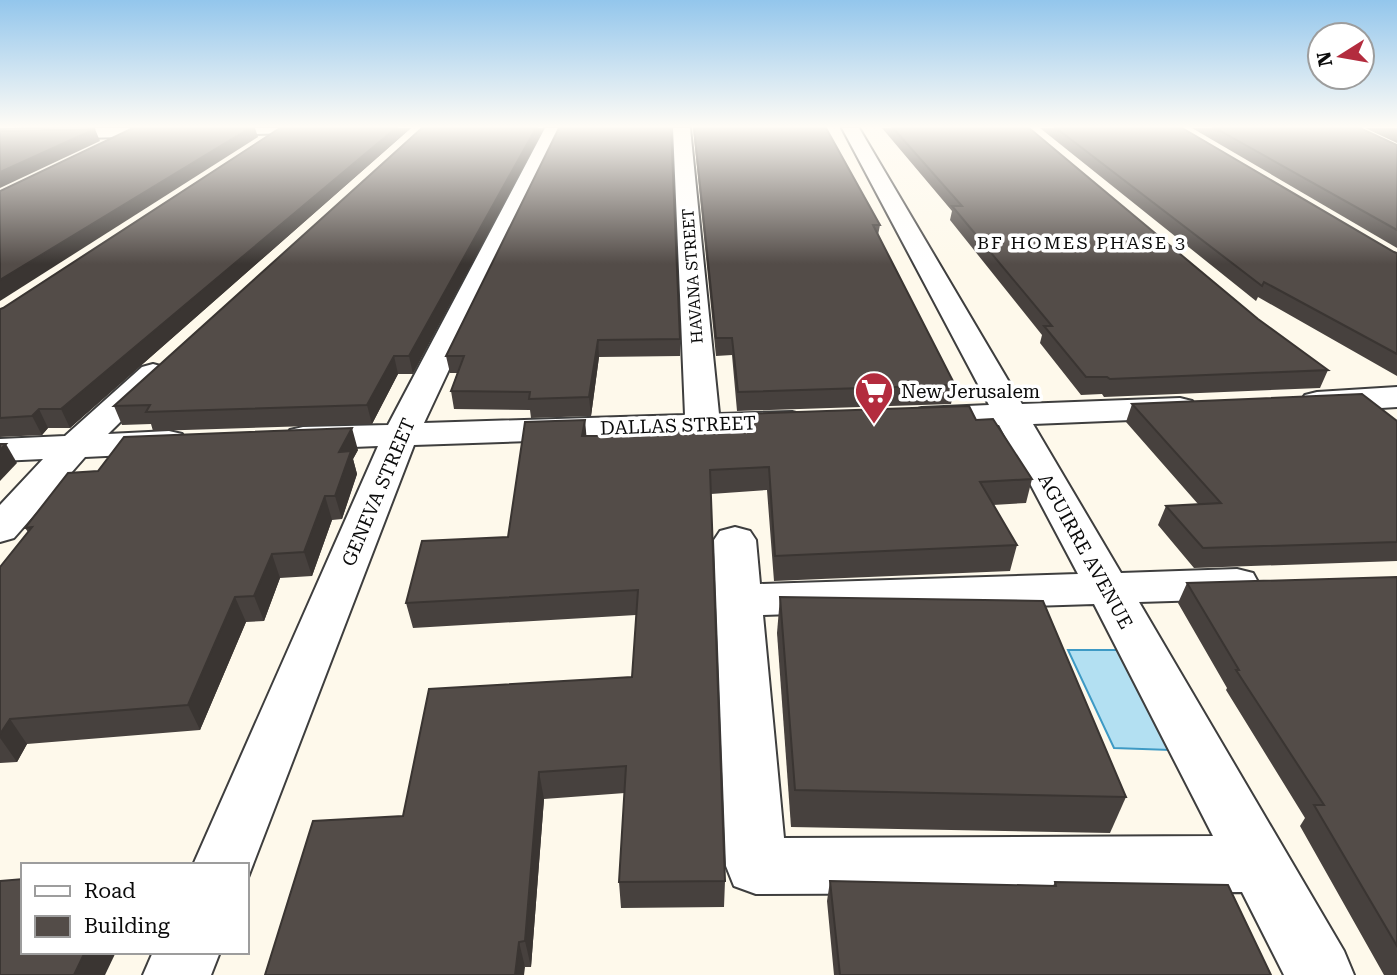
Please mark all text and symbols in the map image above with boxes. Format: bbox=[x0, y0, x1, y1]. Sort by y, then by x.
north arrow bbox=[1306, 21, 1376, 91]
text: N bbox=[1312, 49, 1337, 69]
street label: HAVANA STREET bbox=[678, 207, 707, 344]
district label: BF HOMES PHASE 3 bbox=[977, 232, 1187, 253]
supermarket icon: New Jerusalem bbox=[853, 370, 895, 425]
place label: New Jerusalem bbox=[901, 380, 1040, 403]
street label: DALLAS STREET bbox=[600, 411, 756, 440]
street label: GENEVA STREET bbox=[337, 415, 420, 570]
street label: AGUIRRE AVENUE bbox=[1033, 470, 1138, 633]
legend bbox=[21, 863, 248, 954]
text: Road bbox=[84, 879, 136, 903]
text: Building bbox=[84, 914, 170, 938]

